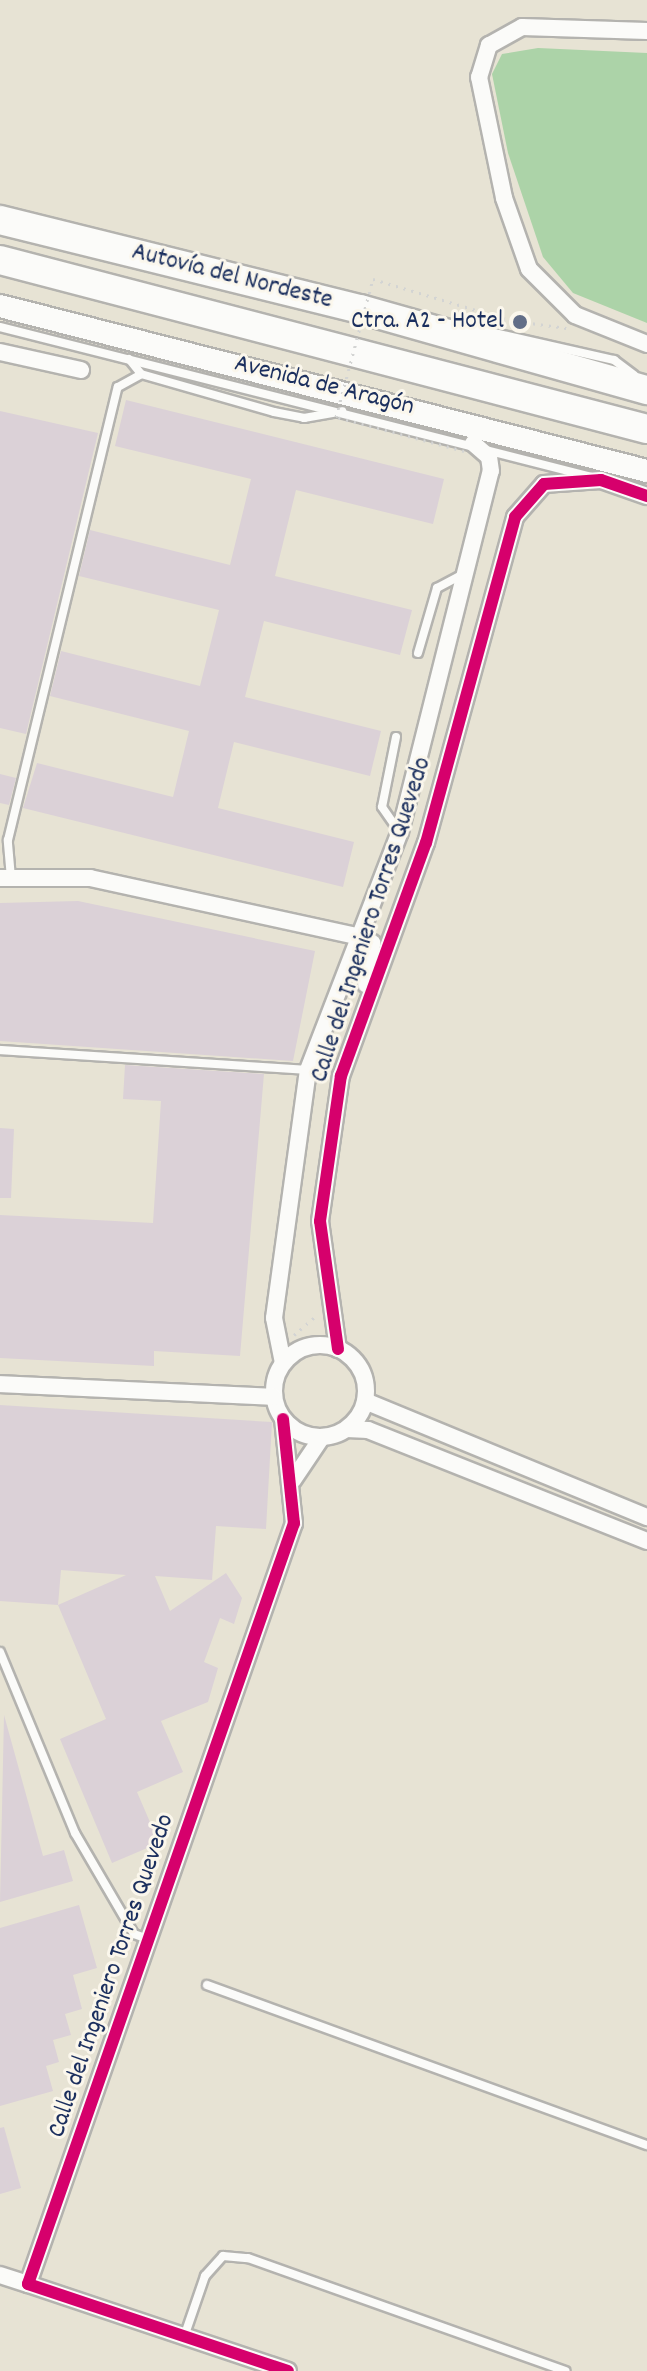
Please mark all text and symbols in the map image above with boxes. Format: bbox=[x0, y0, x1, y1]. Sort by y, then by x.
street label: Autovía del Nordeste bbox=[128, 237, 336, 317]
place label: Ctra. A2 - Hotel bbox=[351, 306, 504, 338]
marker: Ctra. A2 - Hotel bbox=[511, 313, 529, 331]
street label: Avenida de Aragón bbox=[231, 349, 417, 423]
street label: Calle del Ingeniero Torres Quevedo bbox=[305, 754, 439, 1086]
street label: Calle del Ingeniero Torres Quevedo bbox=[42, 1810, 182, 2142]

